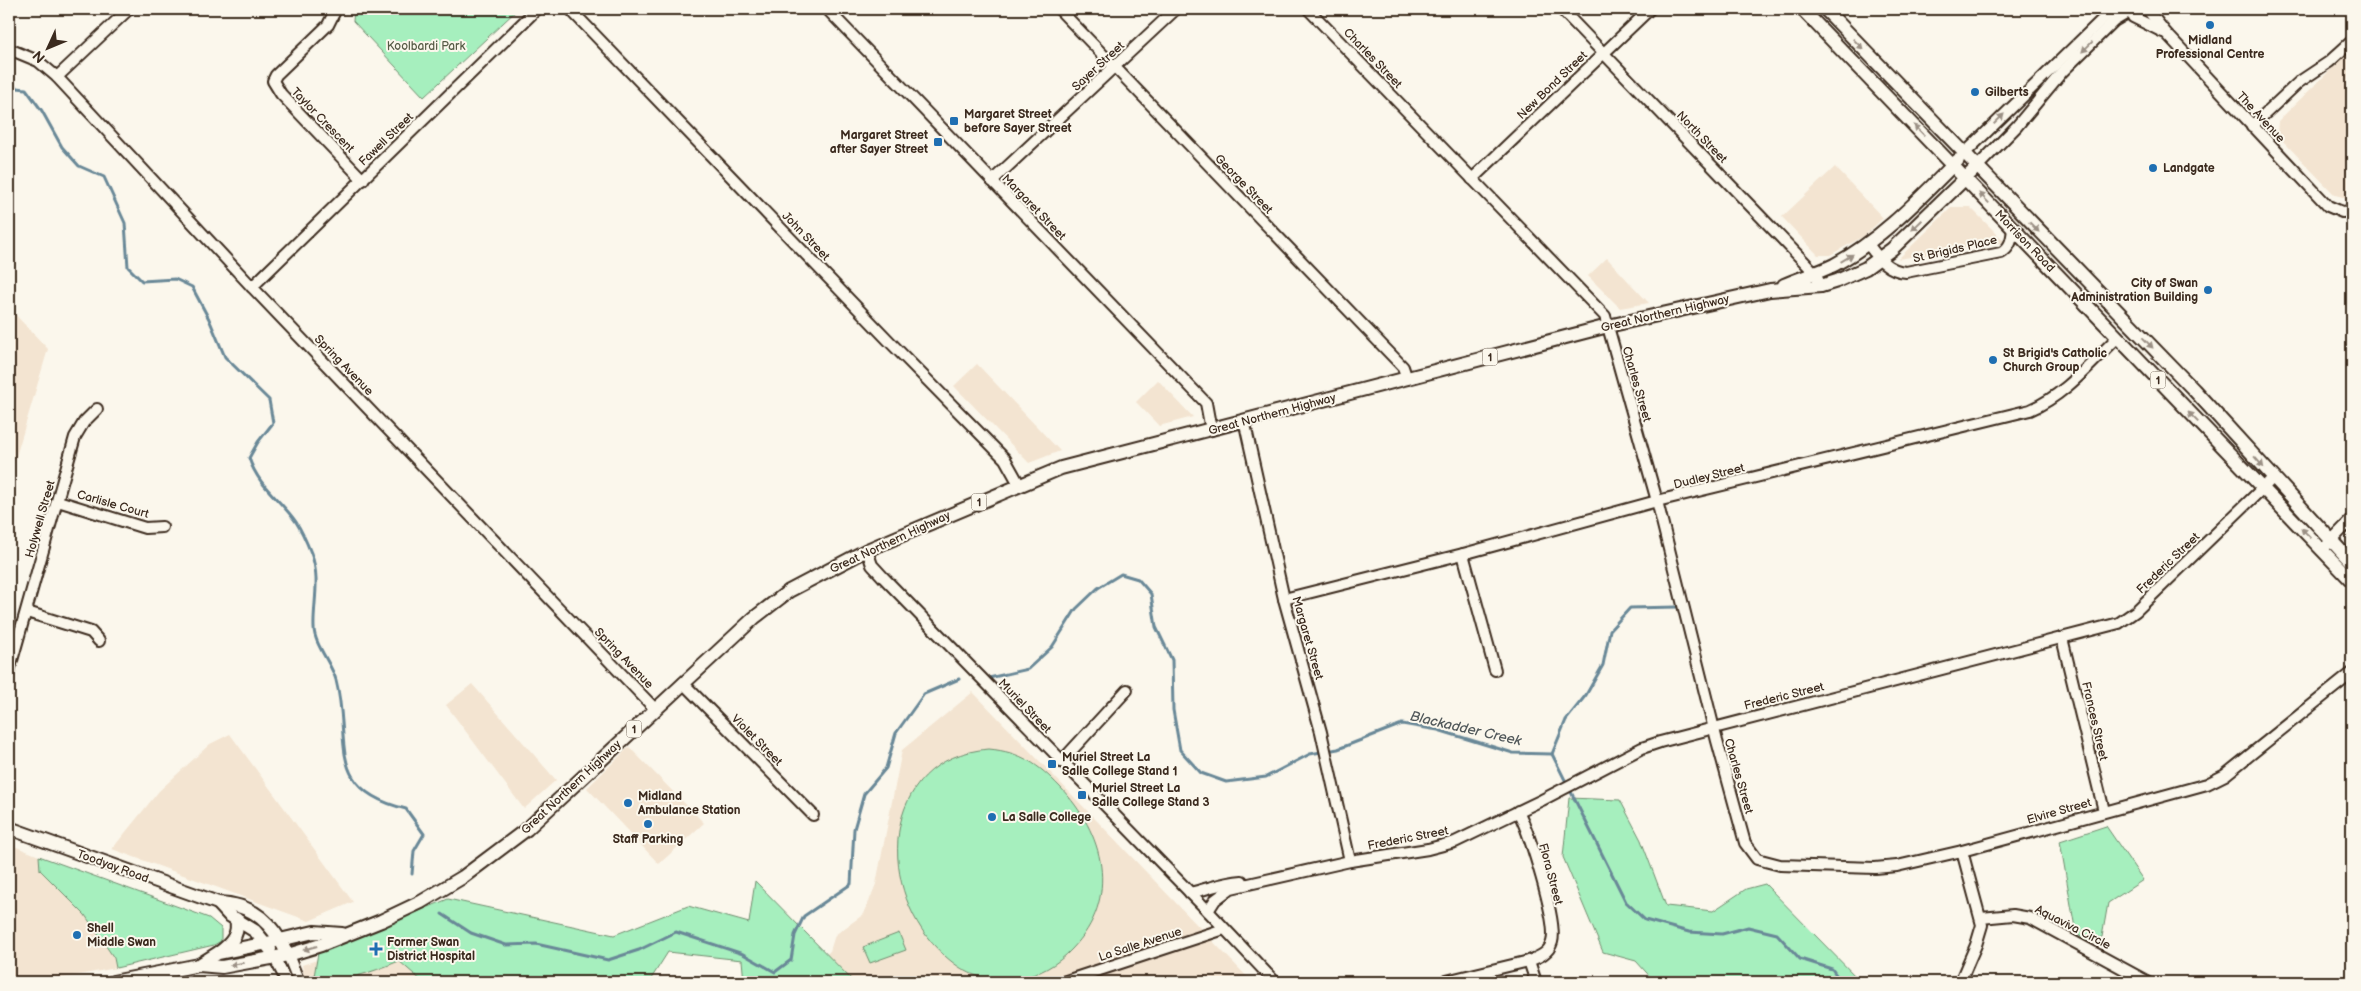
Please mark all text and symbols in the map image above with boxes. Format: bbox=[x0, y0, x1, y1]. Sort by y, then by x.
marker: Midland Professional Centre bbox=[2204, 19, 2216, 31]
north arrow bbox=[22, 22, 72, 72]
street label: Charles Street bbox=[1340, 25, 1405, 92]
place label: Midland Professional Centre bbox=[2156, 33, 2264, 62]
street label: Sayer Street bbox=[1069, 38, 1128, 94]
one-way arrow bbox=[1852, 38, 1864, 50]
park label: Koolbardi Park bbox=[387, 39, 465, 54]
one-way arrow bbox=[2081, 41, 2093, 53]
text: N bbox=[29, 47, 49, 66]
street label: New Bond Street bbox=[1514, 48, 1591, 123]
street label: Taylor Crescent bbox=[288, 85, 358, 156]
place label: Gilberts bbox=[1985, 85, 2029, 100]
marker: Gilberts bbox=[1969, 86, 1981, 98]
street label: The Avenue bbox=[2233, 89, 2288, 146]
place label: Margaret Street before Sayer Street bbox=[964, 107, 1072, 136]
street label: North Street bbox=[1673, 108, 1730, 167]
street label: Fawell Street bbox=[356, 109, 417, 169]
one-way arrow bbox=[1993, 114, 2005, 126]
marker: Margaret Street before Sayer Street bbox=[948, 115, 960, 127]
one-way arrow bbox=[1913, 125, 1925, 137]
place label: Margaret Street after Sayer Street bbox=[830, 128, 928, 157]
marker: Margaret Street after Sayer Street bbox=[932, 136, 944, 148]
street label: George Street bbox=[1211, 151, 1276, 217]
place label: Landgate bbox=[2163, 161, 2215, 176]
marker: Landgate bbox=[2147, 162, 2159, 174]
street label: Margaret Street bbox=[998, 171, 1069, 244]
one-way arrow bbox=[1978, 193, 1990, 205]
street label: Morrison Road bbox=[1991, 207, 2058, 276]
street label: John Street bbox=[779, 209, 833, 264]
one-way arrow bbox=[1912, 219, 1924, 231]
one-way arrow bbox=[2028, 221, 2040, 233]
street label: St Brigids Place bbox=[1912, 233, 1999, 266]
one-way arrow bbox=[1840, 253, 1853, 262]
place label: City of Swan Administration Building bbox=[2070, 276, 2198, 305]
marker: City of Swan Administration Building bbox=[2202, 284, 2214, 296]
street label: Great Northern Highway bbox=[1599, 291, 1731, 336]
street label: Spring Avenue bbox=[311, 332, 376, 399]
one-way arrow bbox=[2142, 337, 2154, 349]
street label: Charles Street bbox=[1619, 345, 1655, 424]
place label: St Brigid's Catholic Church Group bbox=[2003, 346, 2108, 375]
road number: 1 bbox=[1482, 348, 1498, 366]
marker: St Brigid's Catholic Church Group bbox=[1987, 354, 1999, 366]
road number: 1 bbox=[2150, 372, 2166, 388]
street label: Great Northern Highway bbox=[1207, 390, 1338, 439]
one-way arrow bbox=[2187, 411, 2199, 423]
one-way arrow bbox=[2254, 455, 2265, 468]
street label: Dudley Street bbox=[1672, 460, 1746, 493]
street label: Holywell Street bbox=[22, 478, 59, 560]
street label: Carlisle Court bbox=[75, 487, 151, 522]
road number: 1 bbox=[972, 494, 986, 511]
street label: Great Northern Highway bbox=[828, 508, 953, 577]
one-way arrow bbox=[2301, 528, 2313, 540]
street label: Frederic Street bbox=[2134, 529, 2203, 597]
street label: Margaret Street bbox=[1288, 595, 1327, 682]
street label: Spring Avenue bbox=[591, 625, 656, 692]
street label: Muriel Street bbox=[995, 676, 1055, 737]
street label: Frederic Street bbox=[1743, 679, 1826, 714]
street label: Frances Street bbox=[2078, 680, 2111, 762]
water label: Blackadder Creek bbox=[1409, 707, 1524, 750]
street label: Violet Street bbox=[728, 712, 786, 769]
road number: 1 bbox=[626, 721, 642, 738]
street label: Great Northern Highway bbox=[518, 737, 625, 838]
street label: Charles Street bbox=[1721, 737, 1757, 816]
place label: Muriel Street La Salle College Stand 1 bbox=[1062, 750, 1178, 779]
marker: Muriel Street La Salle College Stand 1 bbox=[1046, 758, 1058, 770]
place label: Muriel Street La Salle College Stand 3 bbox=[1092, 781, 1210, 810]
place label: Midland Ambulance Station bbox=[637, 789, 741, 818]
marker: Muriel Street La Salle College Stand 3 bbox=[1076, 789, 1088, 801]
street label: Elvire Street bbox=[2025, 795, 2093, 828]
marker: Midland Ambulance Station bbox=[622, 797, 634, 809]
place label: La Salle College bbox=[1002, 810, 1091, 825]
marker: La Salle College bbox=[986, 811, 998, 823]
marker: Staff Parking bbox=[642, 818, 654, 830]
street label: Frederic Street bbox=[1366, 823, 1450, 854]
place label: Staff Parking bbox=[613, 832, 683, 847]
street label: Flora Street bbox=[1535, 842, 1566, 907]
street label: Toodyay Road bbox=[75, 847, 151, 886]
street label: Aquaviva Circle bbox=[2032, 902, 2113, 953]
place label: Shell Middle Swan bbox=[87, 921, 156, 950]
street label: La Salle Avenue bbox=[1097, 924, 1184, 965]
marker: Shell Middle Swan bbox=[71, 929, 83, 941]
place label: Former Swan District Hospital bbox=[387, 935, 475, 964]
marker: Former Swan District Hospital bbox=[369, 942, 383, 956]
one-way arrow bbox=[303, 944, 318, 952]
one-way arrow bbox=[228, 961, 244, 969]

